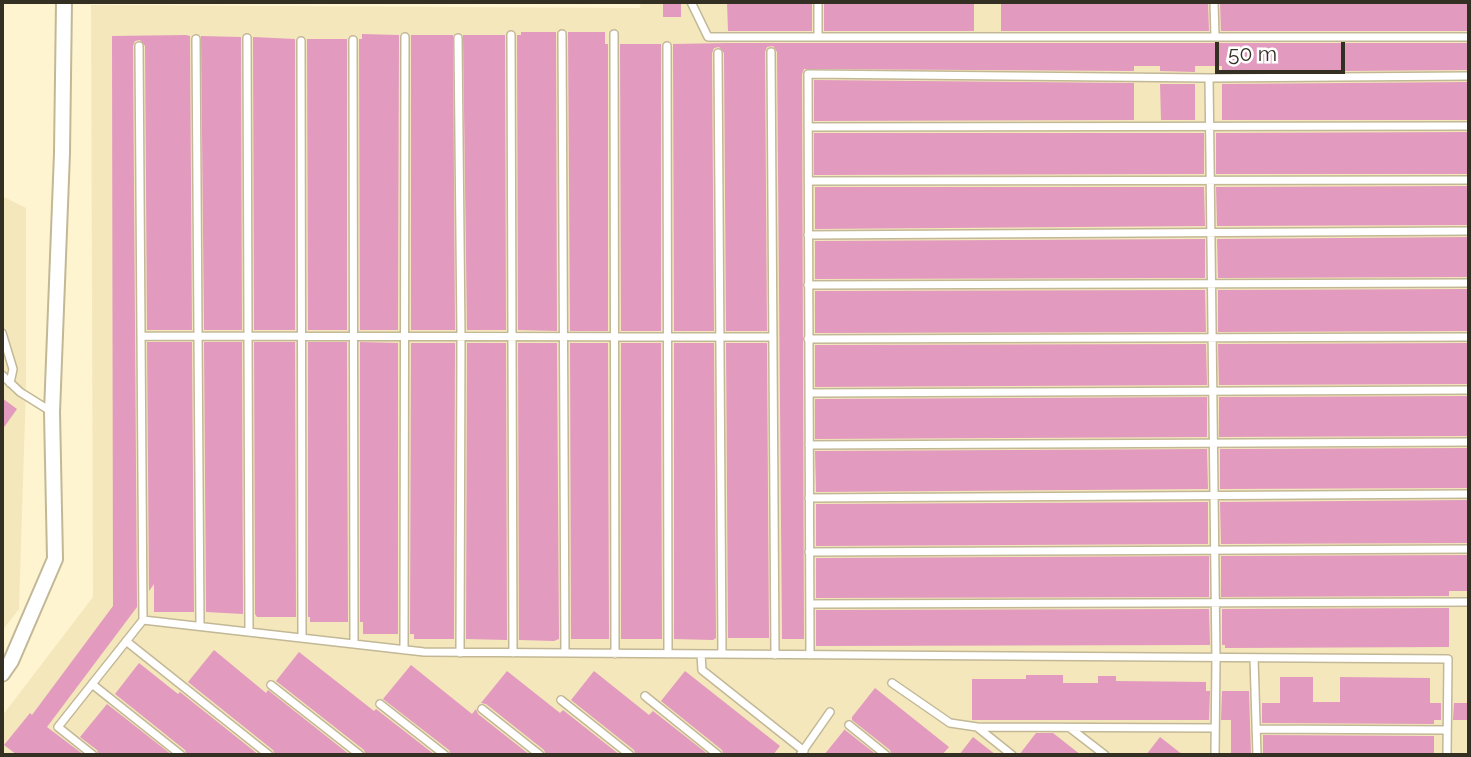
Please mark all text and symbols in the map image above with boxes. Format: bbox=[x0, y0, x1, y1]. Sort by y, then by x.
scale bar bbox=[1219, 28, 1348, 72]
text: 50 m bbox=[1228, 41, 1277, 66]

